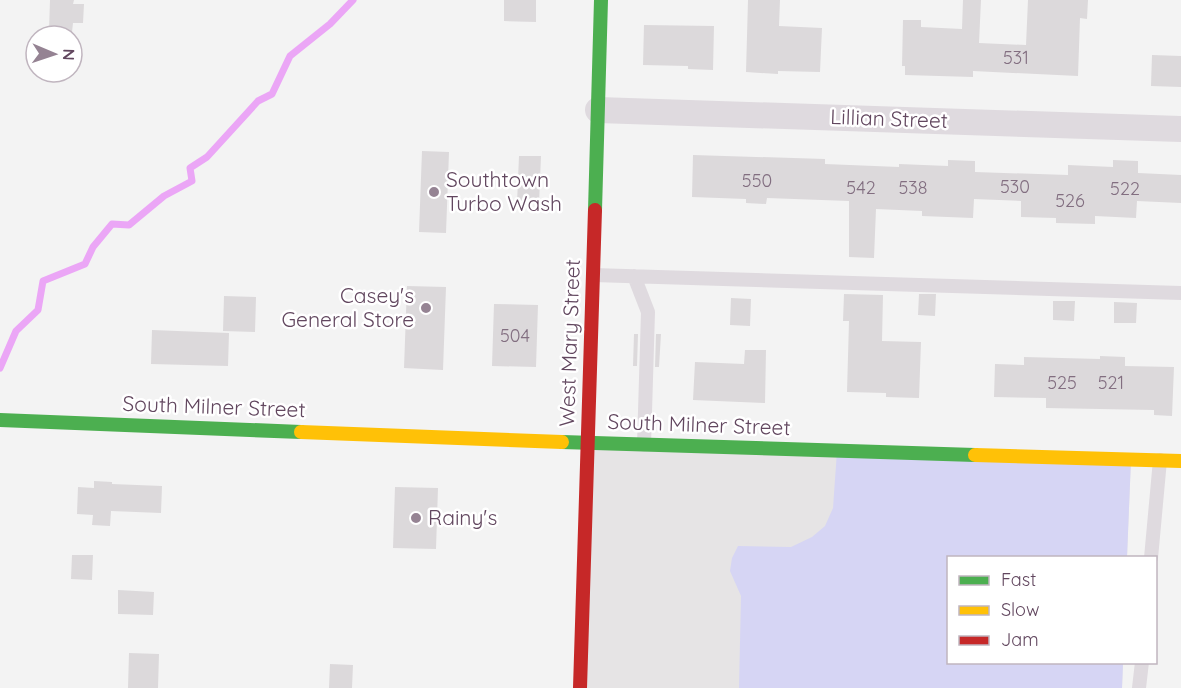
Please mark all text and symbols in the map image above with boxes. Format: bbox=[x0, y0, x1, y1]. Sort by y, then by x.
north arrow bbox=[24, 24, 84, 84]
house number: 531 bbox=[1003, 46, 1029, 69]
text: N bbox=[59, 48, 79, 61]
street label: Lillian Street bbox=[830, 103, 948, 133]
place label: Southtown Turbo Wash bbox=[446, 166, 562, 216]
house number: 550 bbox=[742, 169, 772, 192]
house number: 530 bbox=[1000, 175, 1030, 198]
house number: 542 bbox=[846, 176, 876, 199]
house number: 538 bbox=[899, 176, 927, 199]
house number: 522 bbox=[1110, 177, 1140, 200]
marker: Southtown Turbo Wash bbox=[427, 185, 441, 199]
house number: 526 bbox=[1055, 189, 1085, 212]
street label: West Mary Street bbox=[553, 259, 585, 427]
place label: Casey's General Store bbox=[281, 282, 414, 332]
marker: Casey's General Store bbox=[419, 301, 433, 315]
house number: 504 bbox=[500, 324, 530, 347]
house number: 525 bbox=[1047, 371, 1077, 394]
house number: 521 bbox=[1098, 371, 1124, 394]
street label: South Milner Street bbox=[122, 390, 306, 422]
street label: South Milner Street bbox=[607, 408, 791, 440]
place label: Rainy's bbox=[428, 504, 497, 530]
marker: Rainy's bbox=[409, 511, 423, 525]
legend bbox=[947, 556, 1157, 664]
text: Fast bbox=[1001, 568, 1036, 591]
text: Slow bbox=[1001, 598, 1039, 621]
text: Jam bbox=[1001, 628, 1039, 651]

